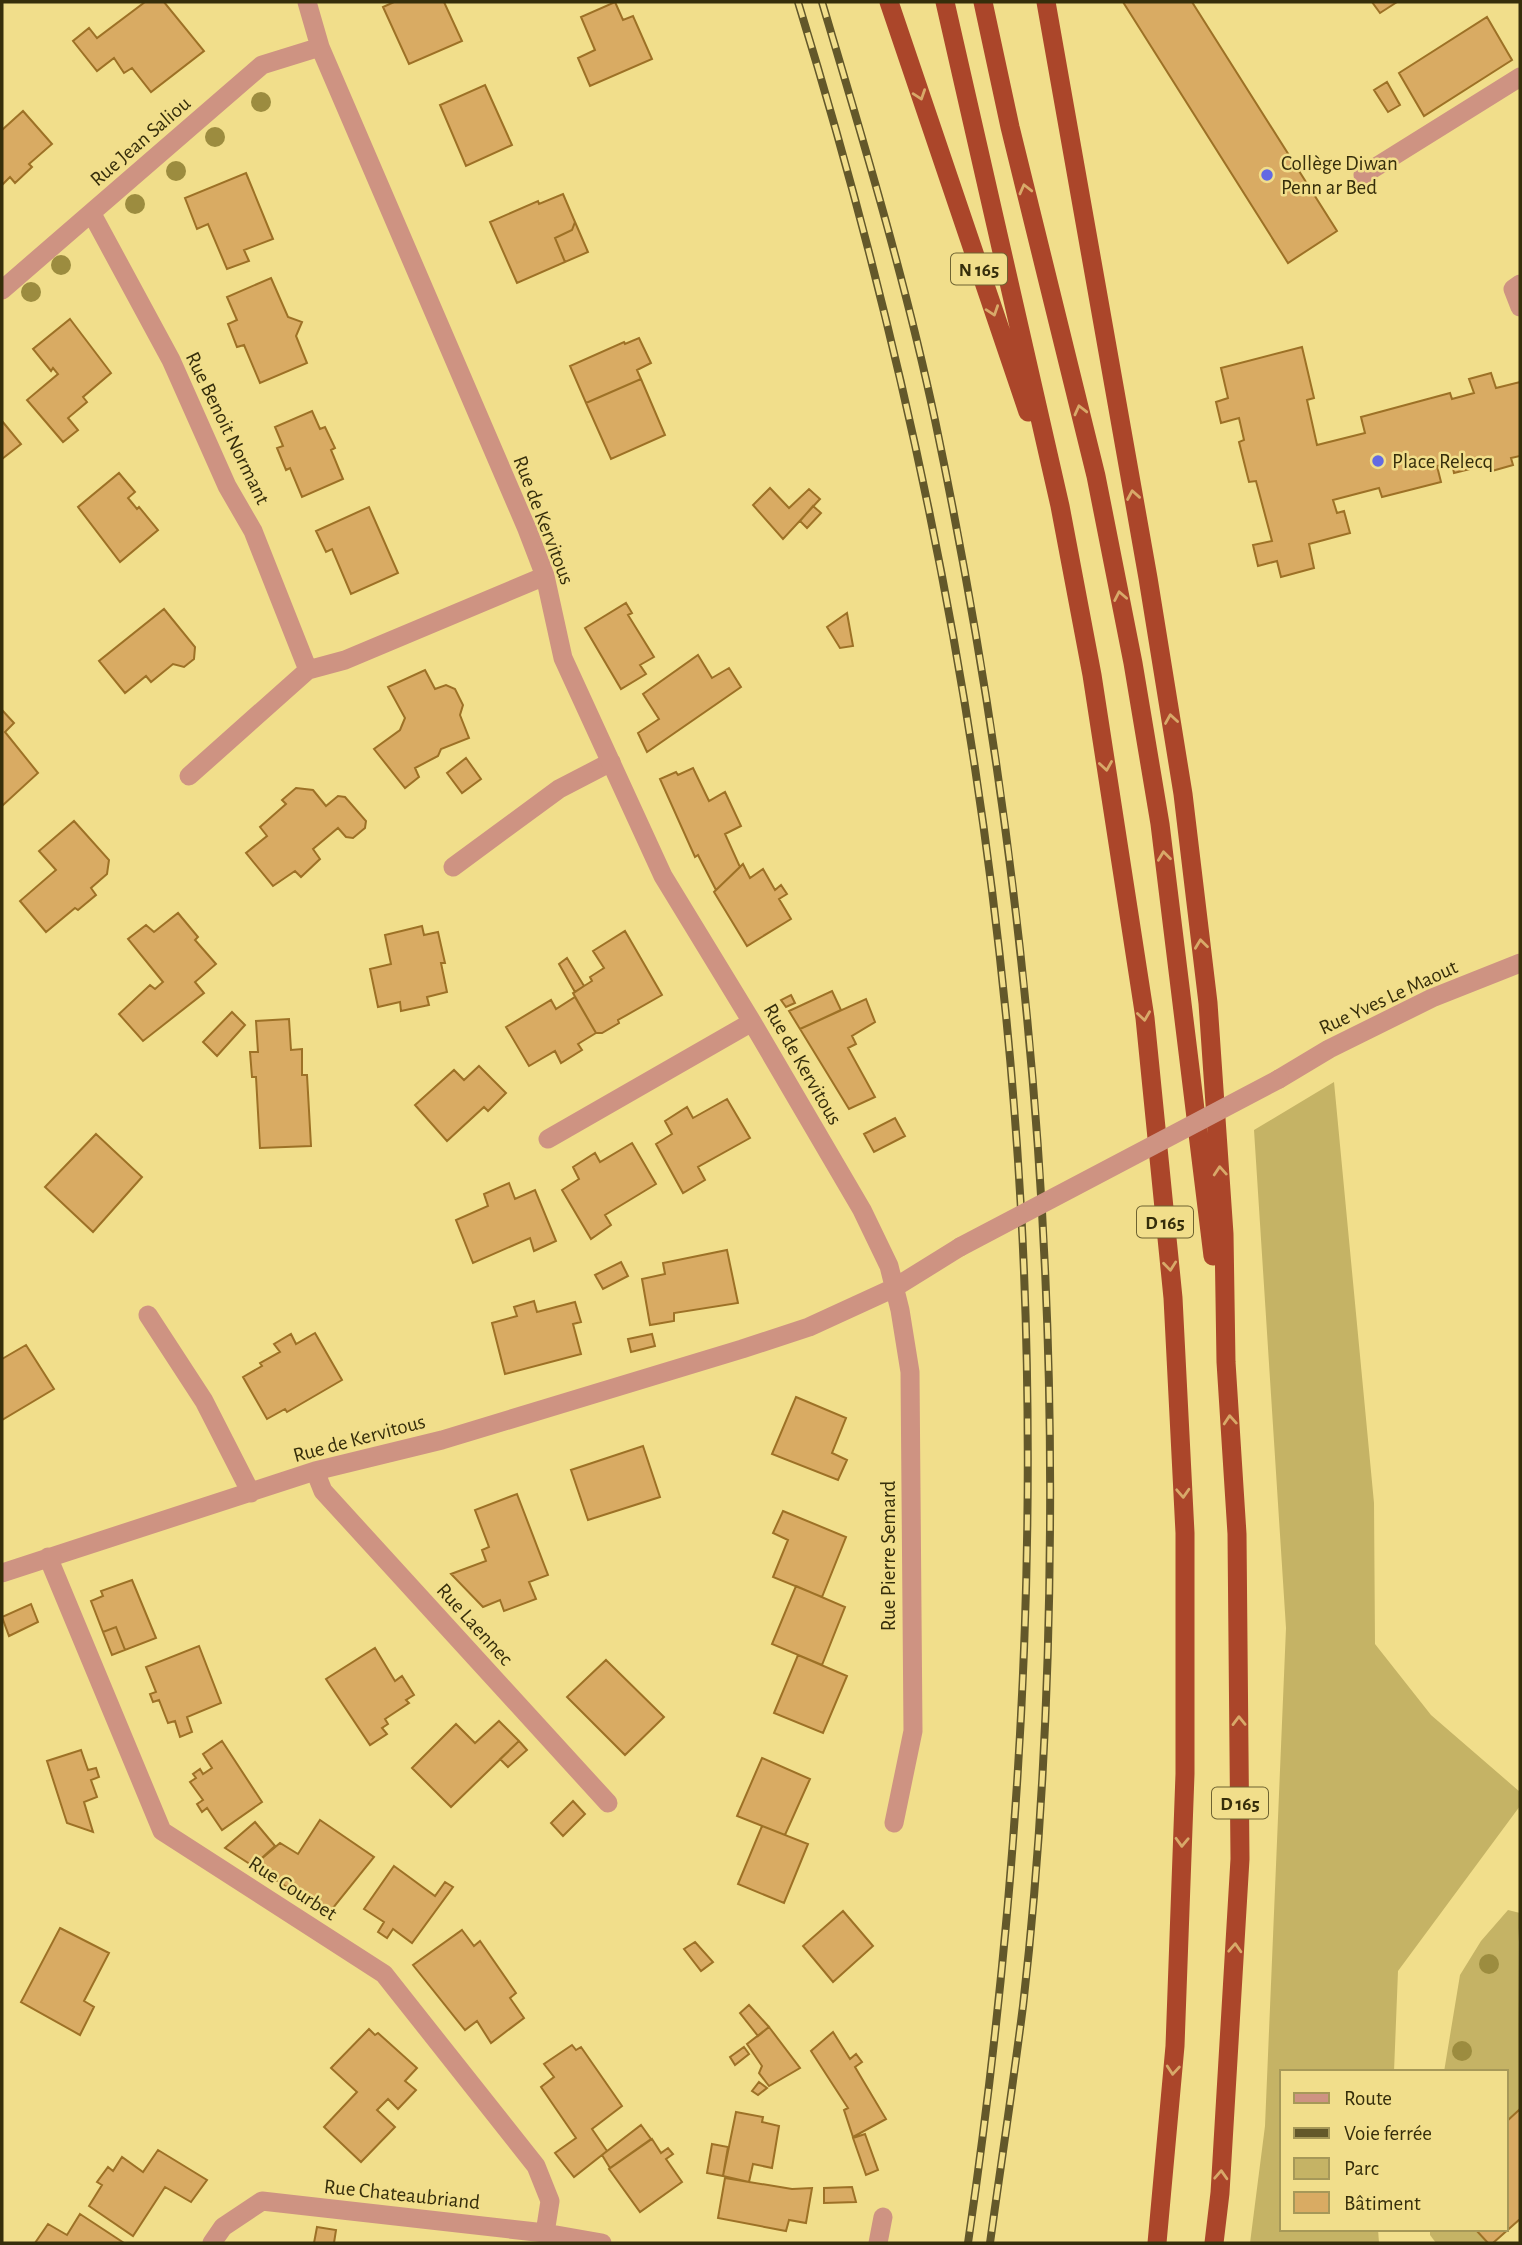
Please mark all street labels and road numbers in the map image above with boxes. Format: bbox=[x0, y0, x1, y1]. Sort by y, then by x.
street label: Rue Jean Saliou bbox=[86, 92, 195, 190]
road number: N 165 bbox=[951, 254, 1007, 284]
street label: Rue Benoit Normant bbox=[182, 349, 274, 508]
street label: Rue de Kervitous bbox=[509, 453, 578, 587]
street label: Rue Yves Le Maout bbox=[1316, 956, 1461, 1039]
street label: Rue de Kervitous bbox=[759, 1000, 846, 1128]
road number: D 165 bbox=[1137, 1206, 1193, 1238]
street label: Rue de Kervitous bbox=[291, 1411, 428, 1466]
street label: Rue Pierre Semard bbox=[878, 1481, 899, 1631]
street label: Rue Laennec bbox=[433, 1579, 517, 1669]
road number: D 165 bbox=[1212, 1787, 1268, 1818]
street label: Rue Courbet bbox=[245, 1852, 341, 1925]
street label: Rue Chateaubriand bbox=[323, 2176, 481, 2213]

